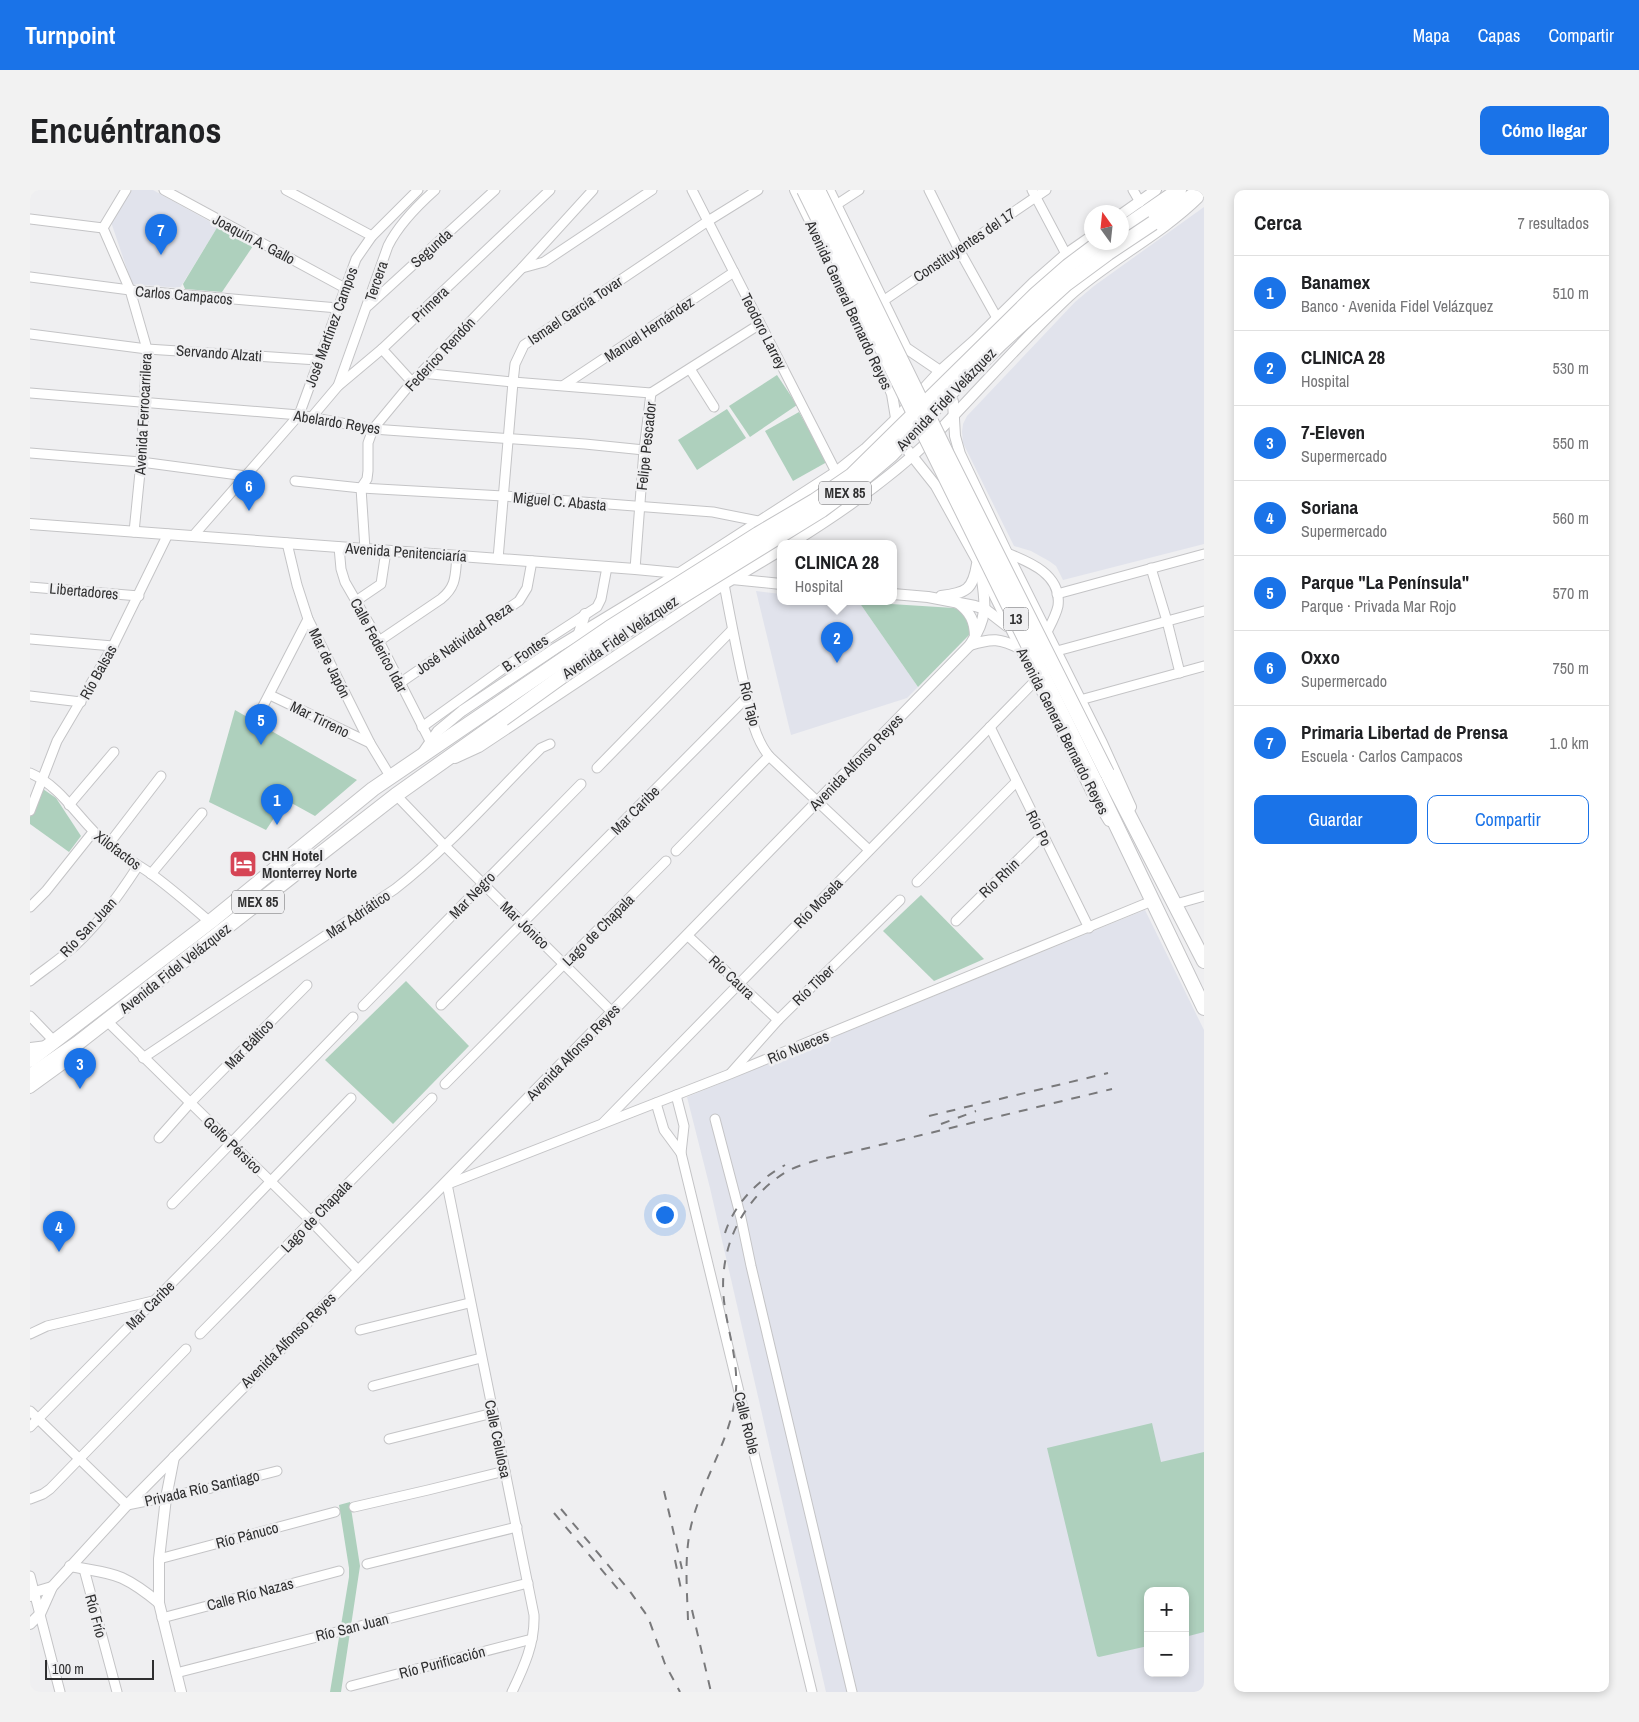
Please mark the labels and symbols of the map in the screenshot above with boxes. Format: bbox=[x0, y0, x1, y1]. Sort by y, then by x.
street label: Constituyentes del 17 bbox=[909, 203, 1019, 287]
north arrow bbox=[1084, 205, 1129, 250]
street label: Joaquín A. Gallo bbox=[209, 209, 299, 270]
pin: 7 bbox=[145, 214, 177, 255]
street label: Avenida General Bernardo Reyes bbox=[800, 216, 897, 393]
street label: Segunda bbox=[406, 224, 456, 272]
street label: Tercera bbox=[359, 258, 393, 304]
street label: José Martínez Campos bbox=[300, 264, 362, 390]
street label: Ismael García Tovar bbox=[524, 271, 626, 349]
street label: Carlos Campacos bbox=[134, 280, 234, 310]
street label: Primera bbox=[407, 281, 453, 327]
street label: Teodoro Larrey bbox=[736, 289, 793, 373]
street label: Manuel Hernández bbox=[600, 291, 698, 367]
street label: Federico Rendón bbox=[400, 312, 480, 396]
street label: Servando Alzati bbox=[175, 340, 263, 366]
street label: Avenida Fidel Velázquez bbox=[891, 343, 1001, 456]
street label: Avenida Ferrocarrilera bbox=[129, 352, 157, 477]
street label: Felipe Pescador bbox=[631, 401, 661, 491]
street label: Abelardo Reyes bbox=[291, 405, 382, 439]
pin: 6 bbox=[233, 470, 265, 511]
road number: MEX 85 bbox=[819, 482, 871, 504]
street label: Miguel C. Abasta bbox=[512, 486, 608, 516]
street label: Avenida Penitenciaría bbox=[344, 537, 467, 567]
street label: Libertadores bbox=[49, 578, 119, 604]
street label: Avenida Fidel Velázquez bbox=[557, 590, 682, 684]
street label: Calle Federico Idar bbox=[345, 594, 413, 696]
street label: José Natividad Reza bbox=[411, 597, 517, 679]
road number: 13 bbox=[1004, 608, 1028, 630]
pin: 2 bbox=[821, 622, 853, 663]
street label: Mar de Japón bbox=[304, 625, 356, 701]
street label: B. Fontes bbox=[498, 629, 552, 677]
street label: Río Balsas bbox=[74, 641, 122, 703]
street label: Avenida General Bernardo Reyes bbox=[1011, 643, 1114, 818]
street label: Río Tajo bbox=[734, 680, 766, 729]
street label: Mar Tirreno bbox=[287, 696, 353, 742]
pin: 5 bbox=[245, 704, 277, 745]
street label: Avenida Alfonso Reyes bbox=[804, 709, 908, 816]
street label: Mar Caribe bbox=[606, 781, 664, 839]
pin: 1 bbox=[261, 784, 293, 825]
street label: Río Po bbox=[1021, 806, 1057, 850]
street label: Xilofactos bbox=[90, 825, 146, 875]
place label: CHN Hotel Monterrey Norte bbox=[262, 845, 357, 883]
hotel icon: CHN Hotel Monterrey Norte bbox=[228, 849, 258, 879]
street label: Río Rhin bbox=[974, 854, 1024, 902]
street label: Mar Negro bbox=[444, 867, 500, 923]
street label: Río Mosela bbox=[789, 873, 847, 933]
street label: Mar Adriático bbox=[322, 885, 394, 943]
street label: Lago de Chapala bbox=[557, 889, 639, 971]
road number: MEX 85 bbox=[232, 890, 284, 914]
street label: Río San Juan bbox=[55, 893, 121, 961]
street label: Mar Jónico bbox=[496, 896, 554, 954]
street label: Avenida Fidel Velázquez bbox=[114, 918, 235, 1019]
street label: Río Caura bbox=[704, 950, 760, 1004]
street label: Río Tiber bbox=[787, 960, 839, 1010]
street label: Avenida Alfonso Reyes bbox=[521, 999, 625, 1106]
street label: Mar Báltico bbox=[220, 1014, 278, 1074]
street label: Río Nueces bbox=[764, 1025, 832, 1069]
pin: 3 bbox=[64, 1048, 96, 1089]
street label: Golfo Pérsico bbox=[199, 1112, 267, 1179]
street label: Lago de Chapala bbox=[276, 1175, 356, 1257]
your location bbox=[652, 1202, 678, 1228]
pin: 4 bbox=[43, 1211, 75, 1252]
street label: Mar Caribe bbox=[121, 1276, 179, 1334]
street label: Avenida Alfonso Reyes bbox=[235, 1288, 340, 1393]
street label: Calle Roble bbox=[729, 1390, 765, 1457]
street label: Calle Celulosa bbox=[479, 1398, 517, 1480]
street label: Privada Río Santiago bbox=[142, 1465, 262, 1511]
street label: Río Pánuco bbox=[213, 1516, 281, 1553]
street label: Calle Río Nazas bbox=[204, 1572, 296, 1616]
street label: Río Frío bbox=[80, 1592, 112, 1640]
street label: Río San Juan bbox=[313, 1608, 391, 1646]
street label: Río Purificación bbox=[397, 1640, 487, 1684]
scale bar bbox=[45, 1657, 154, 1680]

